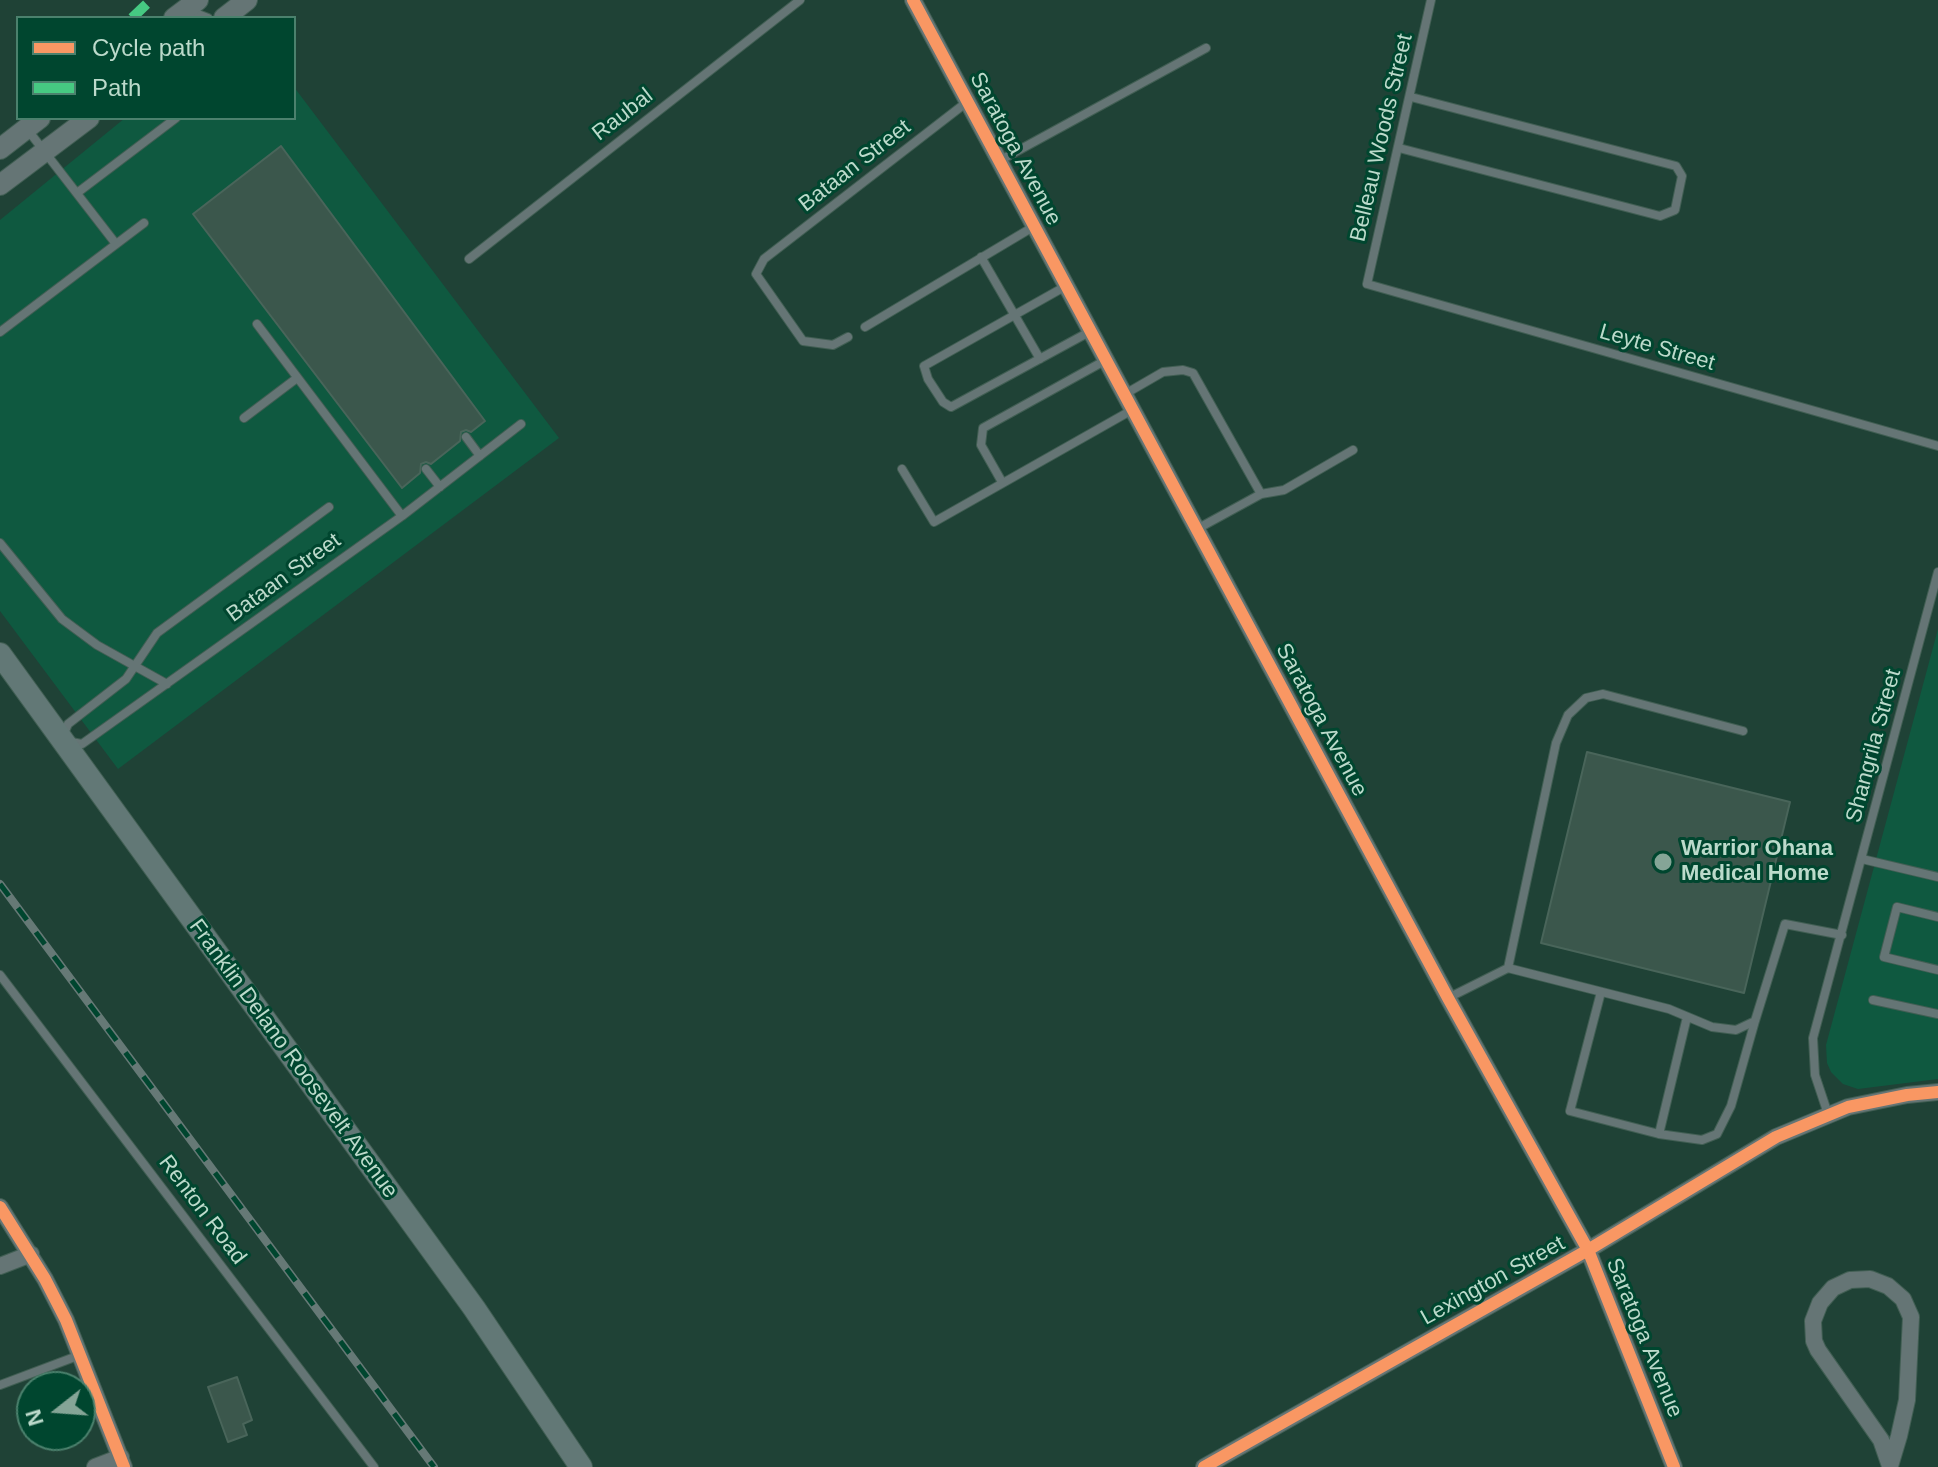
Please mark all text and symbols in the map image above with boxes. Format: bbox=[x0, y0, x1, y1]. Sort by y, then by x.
legend bbox=[16, 16, 296, 120]
street label: Belleau Woods Street bbox=[1345, 32, 1419, 244]
text: Cycle path bbox=[92, 34, 205, 61]
street label: Saratoga Avenue bbox=[964, 68, 1066, 230]
text: Path bbox=[92, 74, 141, 101]
street label: Raubal bbox=[587, 83, 659, 147]
street label: Bataan Street bbox=[794, 114, 916, 218]
street label: Leyte Street bbox=[1596, 319, 1718, 377]
street label: Bataan Street bbox=[222, 528, 346, 628]
street label: Saratoga Avenue bbox=[1270, 639, 1372, 801]
street label: Shangrila Street bbox=[1841, 666, 1907, 826]
place label: Warrior Ohana Medical Home bbox=[1681, 836, 1833, 888]
marker: Warrior Ohana Medical Home bbox=[1652, 851, 1674, 873]
street label: Franklin Delano Roosevelt Avenue bbox=[183, 914, 403, 1204]
street label: Renton Road bbox=[152, 1150, 252, 1270]
street label: Lexington Street bbox=[1417, 1231, 1569, 1331]
street label: Saratoga Avenue bbox=[1600, 1254, 1688, 1422]
north arrow bbox=[16, 1371, 96, 1451]
text: N bbox=[20, 1406, 49, 1429]

